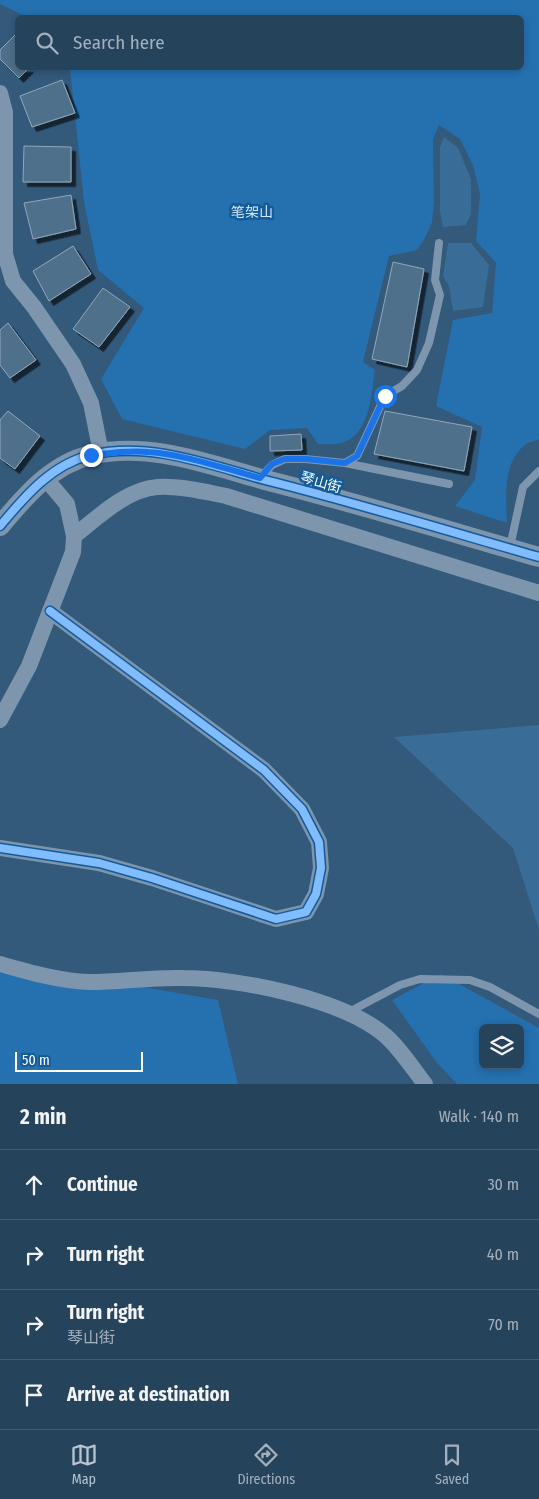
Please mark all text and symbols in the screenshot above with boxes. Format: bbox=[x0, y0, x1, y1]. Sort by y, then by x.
search box bbox=[15, 15, 524, 70]
icon: search bbox=[33, 29, 61, 57]
text: Search here bbox=[73, 31, 165, 54]
park label: 笔架山 bbox=[231, 204, 273, 221]
route start bbox=[374, 385, 397, 408]
route end bbox=[80, 444, 103, 467]
street label: 琴山街 bbox=[298, 469, 343, 496]
map controls bbox=[479, 1024, 524, 1069]
button: layers bbox=[479, 1024, 524, 1069]
scale bar bbox=[15, 1049, 142, 1072]
text: 50 m bbox=[22, 1052, 50, 1069]
text: 2 min bbox=[20, 1104, 67, 1130]
text: Walk · 140 m bbox=[439, 1107, 519, 1126]
icon: ahead bbox=[20, 1171, 48, 1199]
text: Continue bbox=[67, 1173, 138, 1196]
text: 30 m bbox=[487, 1175, 519, 1194]
icon: right bbox=[20, 1241, 48, 1269]
text: Turn right bbox=[67, 1243, 144, 1266]
text: 40 m bbox=[487, 1245, 519, 1264]
text: Turn right bbox=[67, 1301, 144, 1324]
icon: right bbox=[20, 1311, 48, 1339]
text: 70 m bbox=[488, 1315, 519, 1334]
text: 琴山街 bbox=[67, 1328, 115, 1347]
icon: arrive bbox=[20, 1381, 48, 1409]
text: Arrive at destination bbox=[67, 1383, 230, 1406]
tab: Map bbox=[70, 1441, 98, 1488]
tab: Directions bbox=[237, 1441, 295, 1488]
tab: Saved bbox=[435, 1441, 469, 1488]

